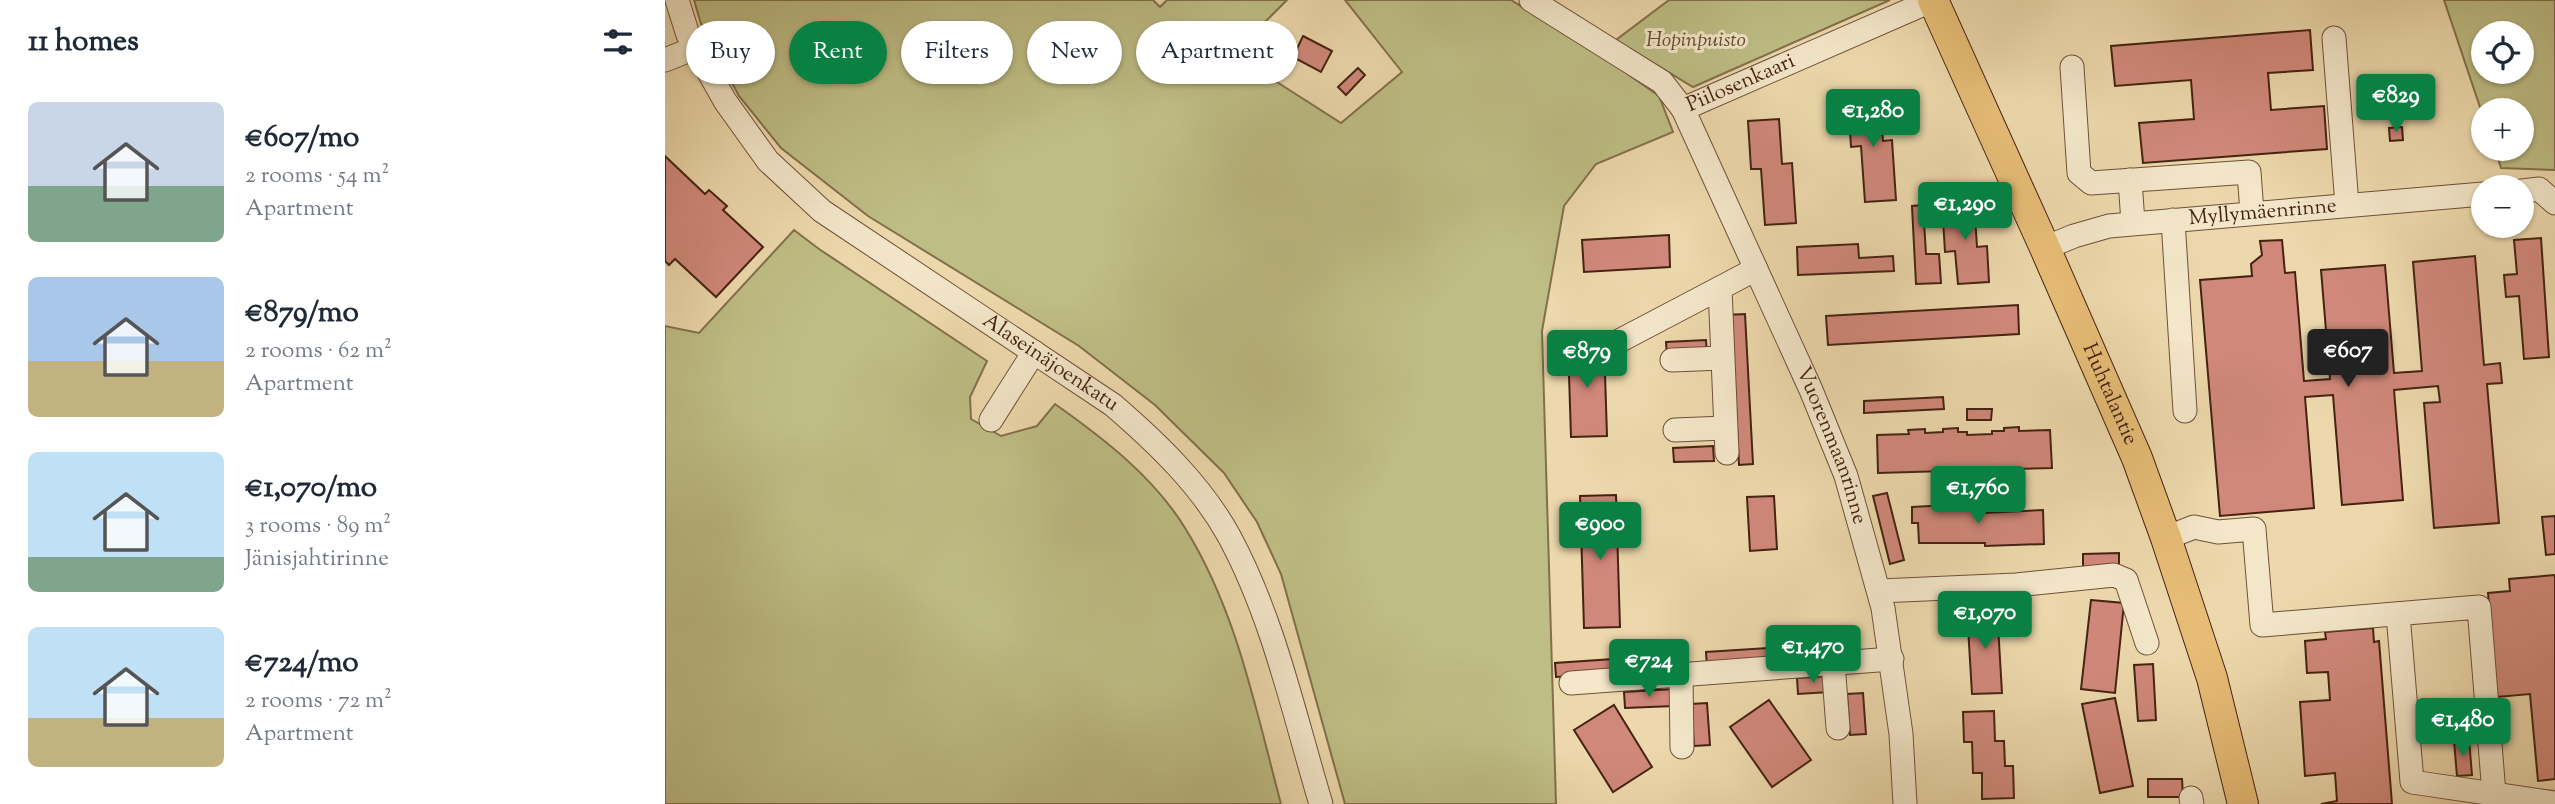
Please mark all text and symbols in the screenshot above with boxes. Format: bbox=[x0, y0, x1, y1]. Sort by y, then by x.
text: 11 homes bbox=[28, 21, 139, 64]
chip: Buy bbox=[686, 21, 775, 84]
chip: Rent bbox=[789, 21, 887, 84]
chip: Filters bbox=[901, 21, 1013, 84]
chip: New bbox=[1027, 21, 1122, 84]
chip: Apartment bbox=[1136, 21, 1298, 84]
map controls bbox=[2471, 21, 2534, 238]
button: locate bbox=[2471, 21, 2534, 84]
icon: filters bbox=[599, 23, 637, 61]
park label: Hopinpuisto bbox=[1646, 26, 1746, 56]
street label: Piilosenkaari bbox=[1682, 47, 1800, 121]
pin: €829 bbox=[2355, 74, 2437, 134]
text: €829 bbox=[2372, 80, 2420, 113]
pin: €1,280 bbox=[1816, 90, 1930, 149]
text: €1,280 bbox=[1842, 95, 1904, 128]
button: + bbox=[2471, 98, 2534, 161]
text: €607/mo bbox=[245, 117, 359, 160]
icon: home bbox=[84, 130, 168, 214]
text: 2 rooms · 54 m² bbox=[245, 160, 389, 193]
button: − bbox=[2471, 175, 2534, 238]
pin: €1,290 bbox=[1908, 182, 2022, 242]
text: €1,290 bbox=[1934, 188, 1996, 221]
street label: Myllymäenrinne bbox=[2187, 192, 2338, 234]
text: Apartment bbox=[245, 193, 354, 226]
text: €879/mo bbox=[245, 292, 359, 335]
icon: home bbox=[84, 305, 168, 389]
street label: Alaseinäjoenkatu bbox=[976, 307, 1124, 420]
pin: €879 bbox=[1546, 330, 1628, 390]
pin: €607 bbox=[2307, 330, 2389, 389]
text: 2 rooms · 62 m² bbox=[245, 335, 392, 368]
text: €607 bbox=[2323, 335, 2373, 368]
text: €879 bbox=[1563, 336, 1611, 369]
street label: Huhtalantie bbox=[2074, 339, 2145, 450]
street label: Vuorenmaanrinne bbox=[1787, 362, 1874, 528]
text: Apartment bbox=[245, 368, 354, 401]
pin: €1,760 bbox=[1921, 466, 2035, 526]
text: €1,070/mo bbox=[245, 467, 377, 510]
text: €1,760 bbox=[1947, 472, 2009, 505]
icon: home bbox=[84, 480, 168, 564]
pin: €900 bbox=[1559, 503, 1641, 562]
text: €900 bbox=[1575, 508, 1625, 541]
text: 3 rooms · 89 m² bbox=[245, 510, 391, 543]
text: Jänisjahtirinne bbox=[245, 543, 389, 576]
pin: €1,070 bbox=[1928, 592, 2042, 651]
text: €1,070 bbox=[1954, 597, 2016, 630]
pin: €1,470 bbox=[1756, 626, 1870, 685]
text: €1,470 bbox=[1782, 631, 1844, 664]
pin: €724 bbox=[1608, 640, 1690, 699]
text: €724/mo bbox=[245, 642, 359, 685]
text: €724 bbox=[1625, 645, 1673, 678]
icon: home bbox=[84, 655, 168, 739]
text: 2 rooms · 72 m² bbox=[245, 685, 392, 718]
pin: €1,480 bbox=[2406, 698, 2520, 758]
text: €1,480 bbox=[2432, 704, 2494, 737]
text: Apartment bbox=[245, 718, 354, 751]

